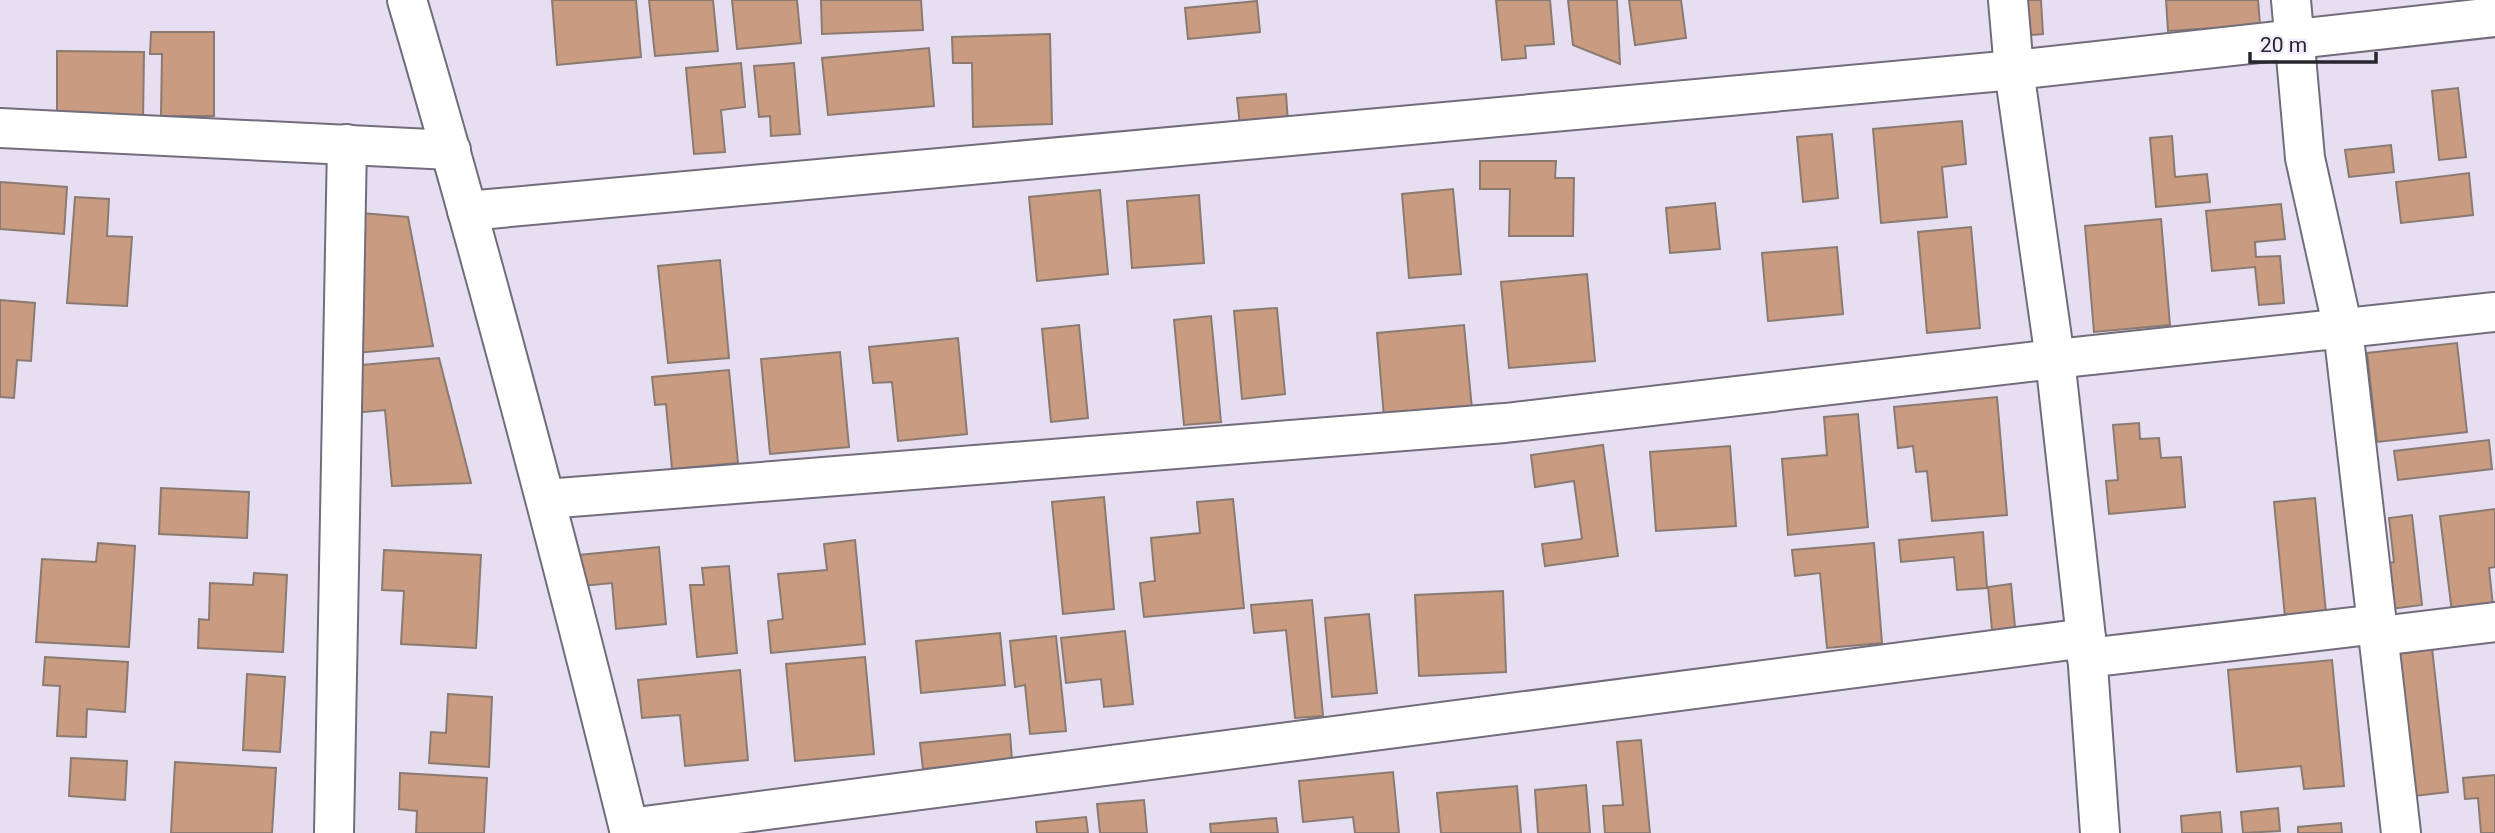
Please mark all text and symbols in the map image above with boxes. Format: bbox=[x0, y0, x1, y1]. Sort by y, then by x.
scale bar bbox=[2250, 21, 2376, 65]
text: 20 m bbox=[2260, 33, 2307, 57]

